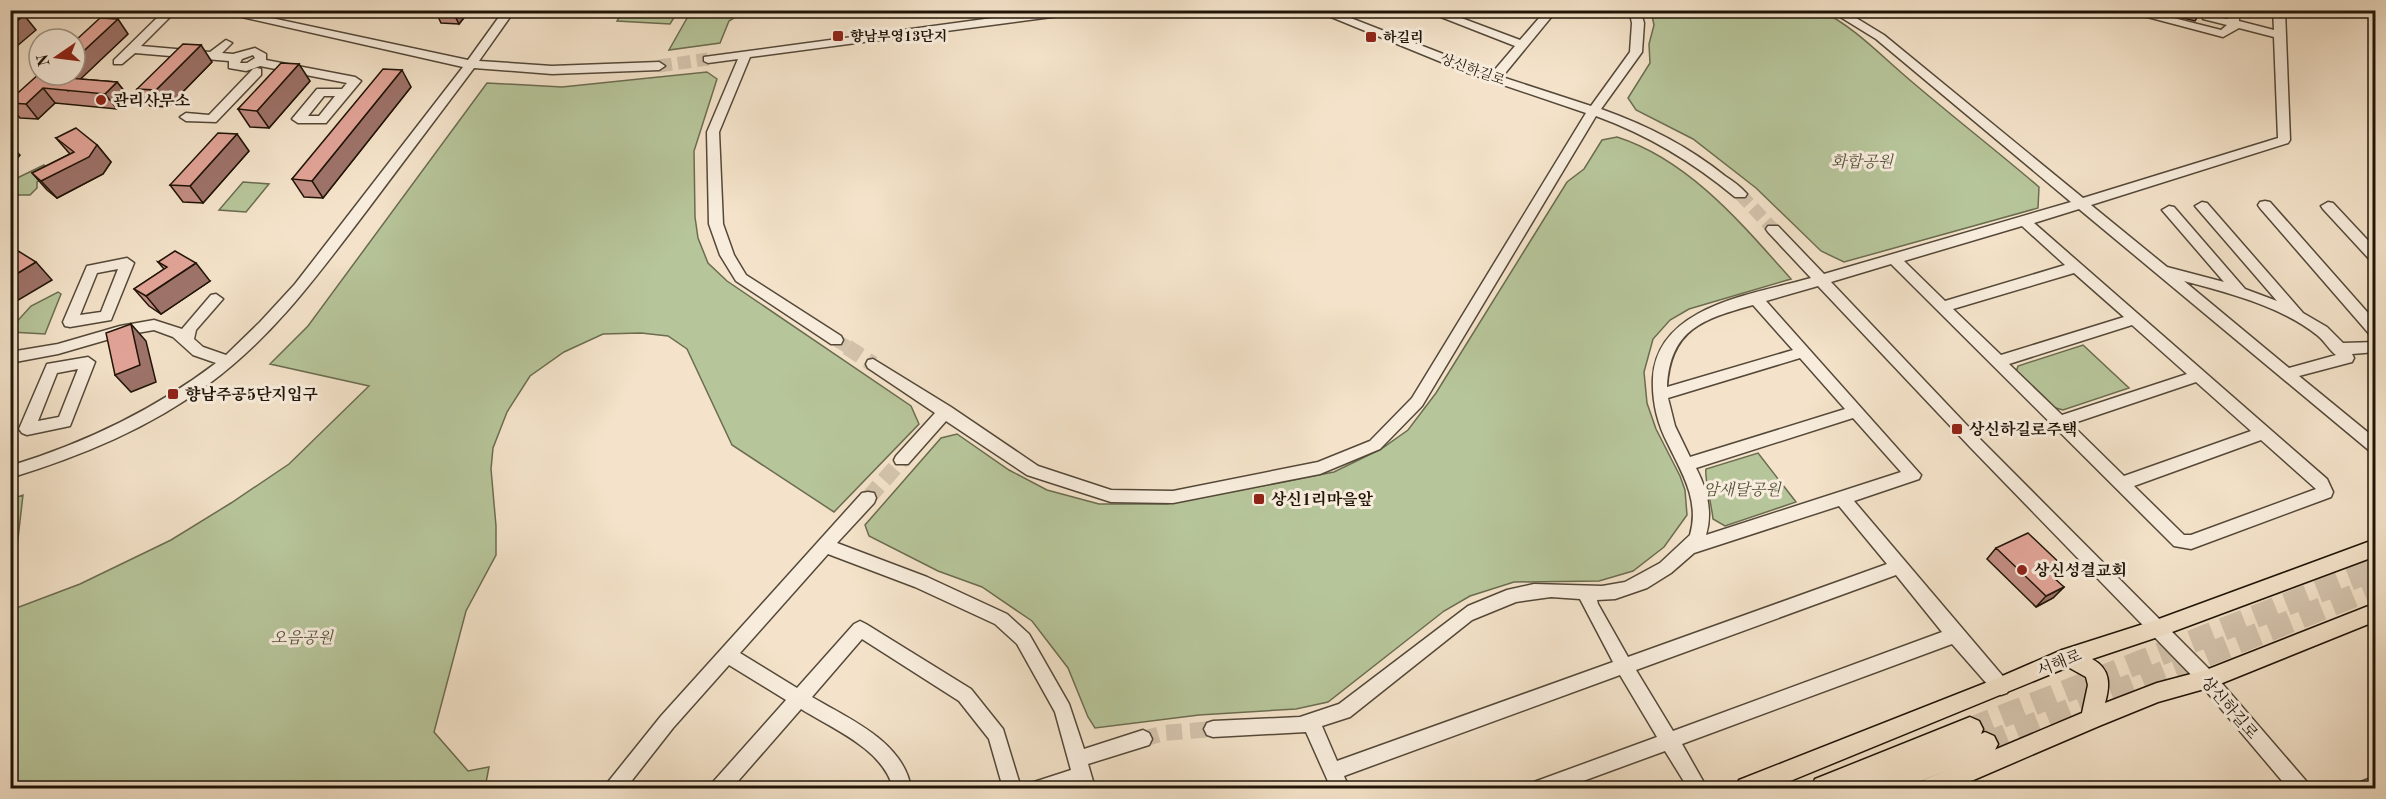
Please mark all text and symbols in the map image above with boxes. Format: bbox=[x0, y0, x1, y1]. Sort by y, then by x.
north arrow bbox=[27, 27, 87, 87]
place label: 향남부영13단지 bbox=[850, 28, 947, 44]
marker: 향남부영13단지 bbox=[831, 29, 845, 43]
place label: 하길리 bbox=[1383, 29, 1424, 45]
marker: 하길리 bbox=[1364, 30, 1378, 44]
street label: 상신하길로 bbox=[1438, 51, 1508, 88]
text: N bbox=[35, 52, 54, 68]
place label: 관리사무소 bbox=[113, 91, 191, 110]
marker: 관리사무소 bbox=[94, 93, 108, 107]
park label: 화합공원 bbox=[1831, 153, 1894, 171]
place label: 향남주공5단지입구 bbox=[185, 385, 318, 404]
marker: 향남주공5단지입구 bbox=[166, 387, 180, 401]
place label: 상신하길로주택 bbox=[1969, 420, 2077, 439]
marker: 상신하길로주택 bbox=[1950, 422, 1964, 436]
park label: 암새달공원 bbox=[1703, 481, 1782, 499]
place label: 상신1리마을앞 bbox=[1271, 490, 1374, 509]
marker: 상신1리마을앞 bbox=[1252, 492, 1266, 506]
place label: 상신성결교회 bbox=[2034, 561, 2127, 580]
marker: 상신성결교회 bbox=[2015, 563, 2029, 577]
park label: 오음공원 bbox=[271, 629, 334, 647]
street label: 서해로 bbox=[2035, 647, 2085, 680]
street label: 상신하길로 bbox=[2197, 673, 2261, 743]

